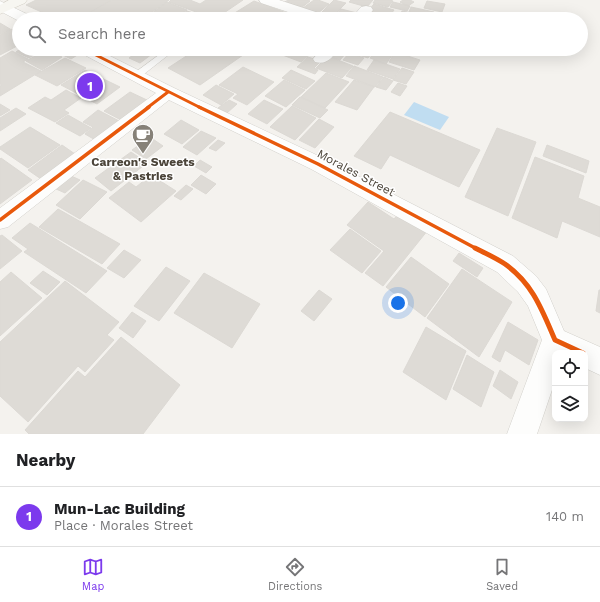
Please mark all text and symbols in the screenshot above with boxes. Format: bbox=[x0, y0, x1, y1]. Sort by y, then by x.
search box bbox=[12, 12, 588, 56]
icon: search bbox=[26, 23, 48, 45]
text: Search here bbox=[58, 25, 146, 43]
pin: 1 bbox=[77, 71, 103, 101]
cafe icon: Carreon's Sweets & Pastries bbox=[130, 122, 156, 155]
street label: Morales Street bbox=[315, 147, 397, 199]
place label: Carreon's Sweets & Pastries bbox=[91, 155, 195, 183]
your location bbox=[388, 293, 408, 313]
map controls bbox=[552, 350, 588, 422]
button: locate bbox=[552, 350, 588, 386]
button: layers bbox=[552, 386, 588, 422]
text: Nearby bbox=[16, 450, 75, 470]
text: Mun-Lac Building bbox=[54, 500, 185, 518]
text: 1 bbox=[26, 509, 32, 524]
text: 140 m bbox=[546, 509, 584, 524]
text: Place · Morales Street bbox=[54, 518, 193, 533]
tab: Map bbox=[82, 556, 104, 593]
tab: Directions bbox=[268, 556, 322, 593]
tab: Saved bbox=[486, 556, 518, 593]

